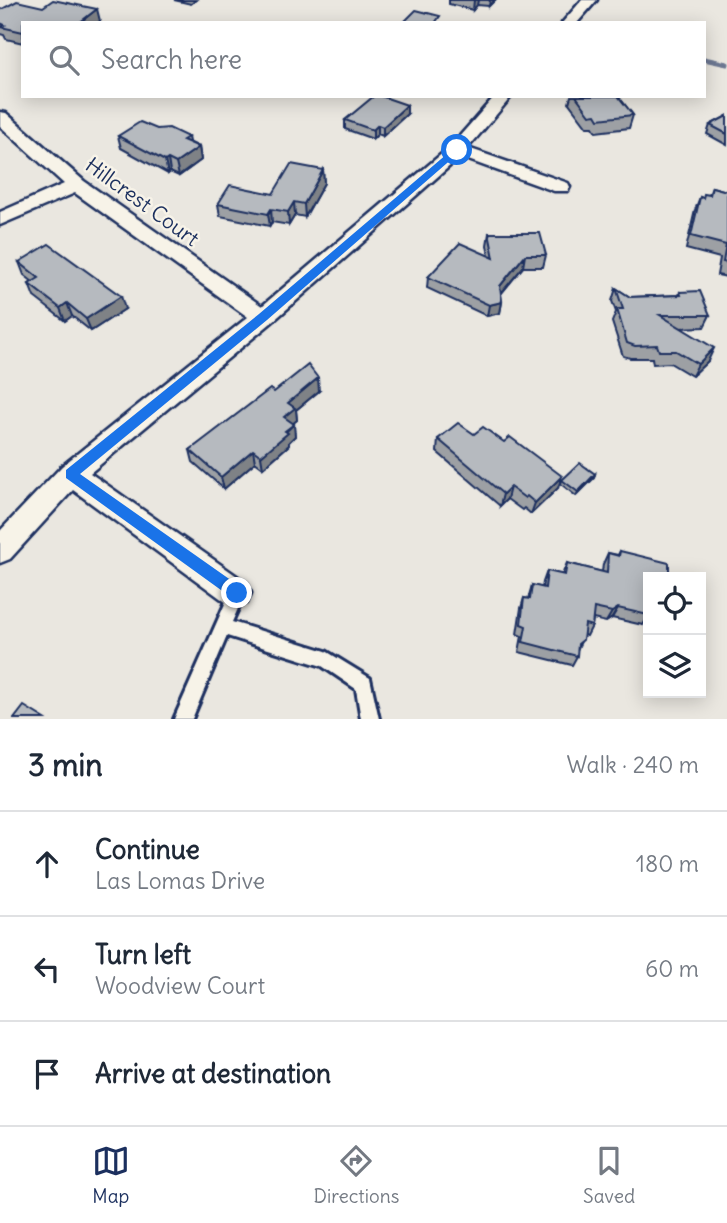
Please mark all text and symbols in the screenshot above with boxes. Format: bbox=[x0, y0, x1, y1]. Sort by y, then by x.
search box bbox=[21, 21, 706, 98]
icon: search bbox=[45, 41, 83, 79]
text: Search here bbox=[101, 43, 242, 76]
route start bbox=[441, 134, 472, 165]
street label: Hillcrest Court bbox=[80, 151, 204, 252]
map controls bbox=[643, 572, 706, 698]
button: locate bbox=[643, 572, 706, 635]
route end bbox=[221, 577, 252, 608]
button: layers bbox=[643, 635, 706, 698]
text: 3 min bbox=[28, 746, 103, 784]
text: Walk · 240 m bbox=[566, 750, 699, 779]
text: Continue bbox=[95, 833, 200, 866]
icon: ahead bbox=[28, 845, 66, 883]
text: 180 m bbox=[636, 849, 699, 878]
text: Las Lomas Drive bbox=[95, 866, 265, 895]
text: Turn left bbox=[95, 938, 191, 971]
icon: left bbox=[28, 950, 66, 988]
text: 60 m bbox=[645, 954, 699, 983]
text: Woodview Court bbox=[95, 971, 265, 1000]
icon: arrive bbox=[28, 1055, 66, 1093]
text: Arrive at destination bbox=[95, 1057, 331, 1090]
tab: Map bbox=[92, 1142, 130, 1208]
tab: Directions bbox=[314, 1142, 399, 1208]
tab: Saved bbox=[583, 1142, 635, 1208]

